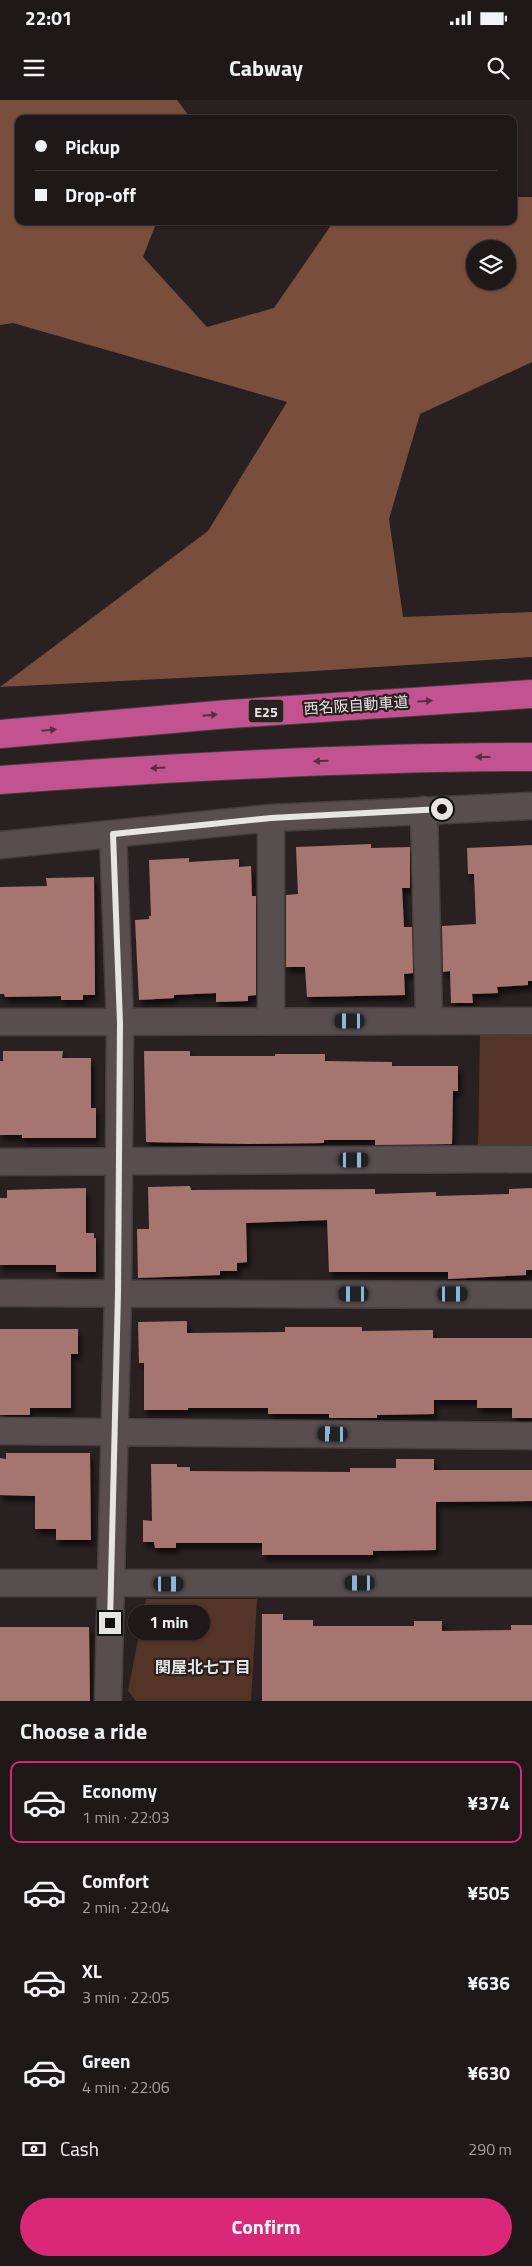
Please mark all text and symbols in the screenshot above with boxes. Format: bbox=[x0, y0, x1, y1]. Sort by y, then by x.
text: 22:01 bbox=[25, 3, 72, 32]
text: Cabway bbox=[229, 51, 303, 85]
icon: menu bbox=[20, 54, 48, 82]
icon: search bbox=[484, 54, 512, 82]
text: Pickup bbox=[65, 132, 120, 161]
text: Drop-off bbox=[65, 180, 136, 209]
map controls bbox=[466, 240, 516, 290]
button: layers bbox=[466, 240, 516, 290]
street label: 西名阪自動車道 bbox=[303, 690, 409, 720]
one-way arrow bbox=[417, 696, 433, 704]
road number: E25 bbox=[248, 700, 284, 722]
one-way arrow bbox=[203, 711, 219, 719]
one-way arrow bbox=[41, 725, 57, 733]
one-way arrow bbox=[475, 753, 491, 761]
one-way arrow bbox=[313, 758, 329, 766]
one-way arrow bbox=[150, 765, 166, 773]
route start bbox=[431, 798, 453, 820]
car bbox=[335, 1014, 365, 1029]
car bbox=[339, 1153, 369, 1168]
car bbox=[339, 1287, 369, 1302]
car bbox=[438, 1287, 468, 1302]
car bbox=[317, 1426, 348, 1442]
car bbox=[345, 1576, 375, 1591]
car bbox=[154, 1577, 184, 1592]
callout: 1 min bbox=[128, 1606, 210, 1640]
text: 1 min bbox=[150, 1610, 188, 1634]
route end bbox=[99, 1612, 121, 1634]
district label: 関屋北七丁目 bbox=[155, 1655, 251, 1679]
text: Choose a ride bbox=[20, 1714, 147, 1748]
text: Economy bbox=[82, 1776, 157, 1805]
icon: car bbox=[22, 1780, 67, 1825]
text: ¥374 bbox=[467, 1788, 510, 1817]
text: 1 min · 22:03 bbox=[82, 1805, 170, 1829]
text: Comfort bbox=[82, 1866, 149, 1895]
icon: car bbox=[22, 1870, 67, 1915]
text: ¥505 bbox=[467, 1878, 510, 1907]
text: 2 min · 22:04 bbox=[82, 1895, 170, 1919]
text: XL bbox=[82, 1956, 102, 1985]
icon: car bbox=[22, 1960, 67, 2005]
text: ¥636 bbox=[467, 1968, 510, 1997]
text: 3 min · 22:05 bbox=[82, 1985, 170, 2009]
text: Green bbox=[82, 2046, 131, 2075]
icon: car bbox=[22, 2050, 67, 2095]
text: ¥630 bbox=[467, 2058, 510, 2087]
text: 4 min · 22:06 bbox=[82, 2075, 170, 2099]
text: Cash bbox=[60, 2134, 99, 2163]
icon: cash bbox=[20, 2135, 48, 2163]
text: 290 m bbox=[468, 2137, 512, 2161]
button: Confirm bbox=[20, 2198, 512, 2256]

